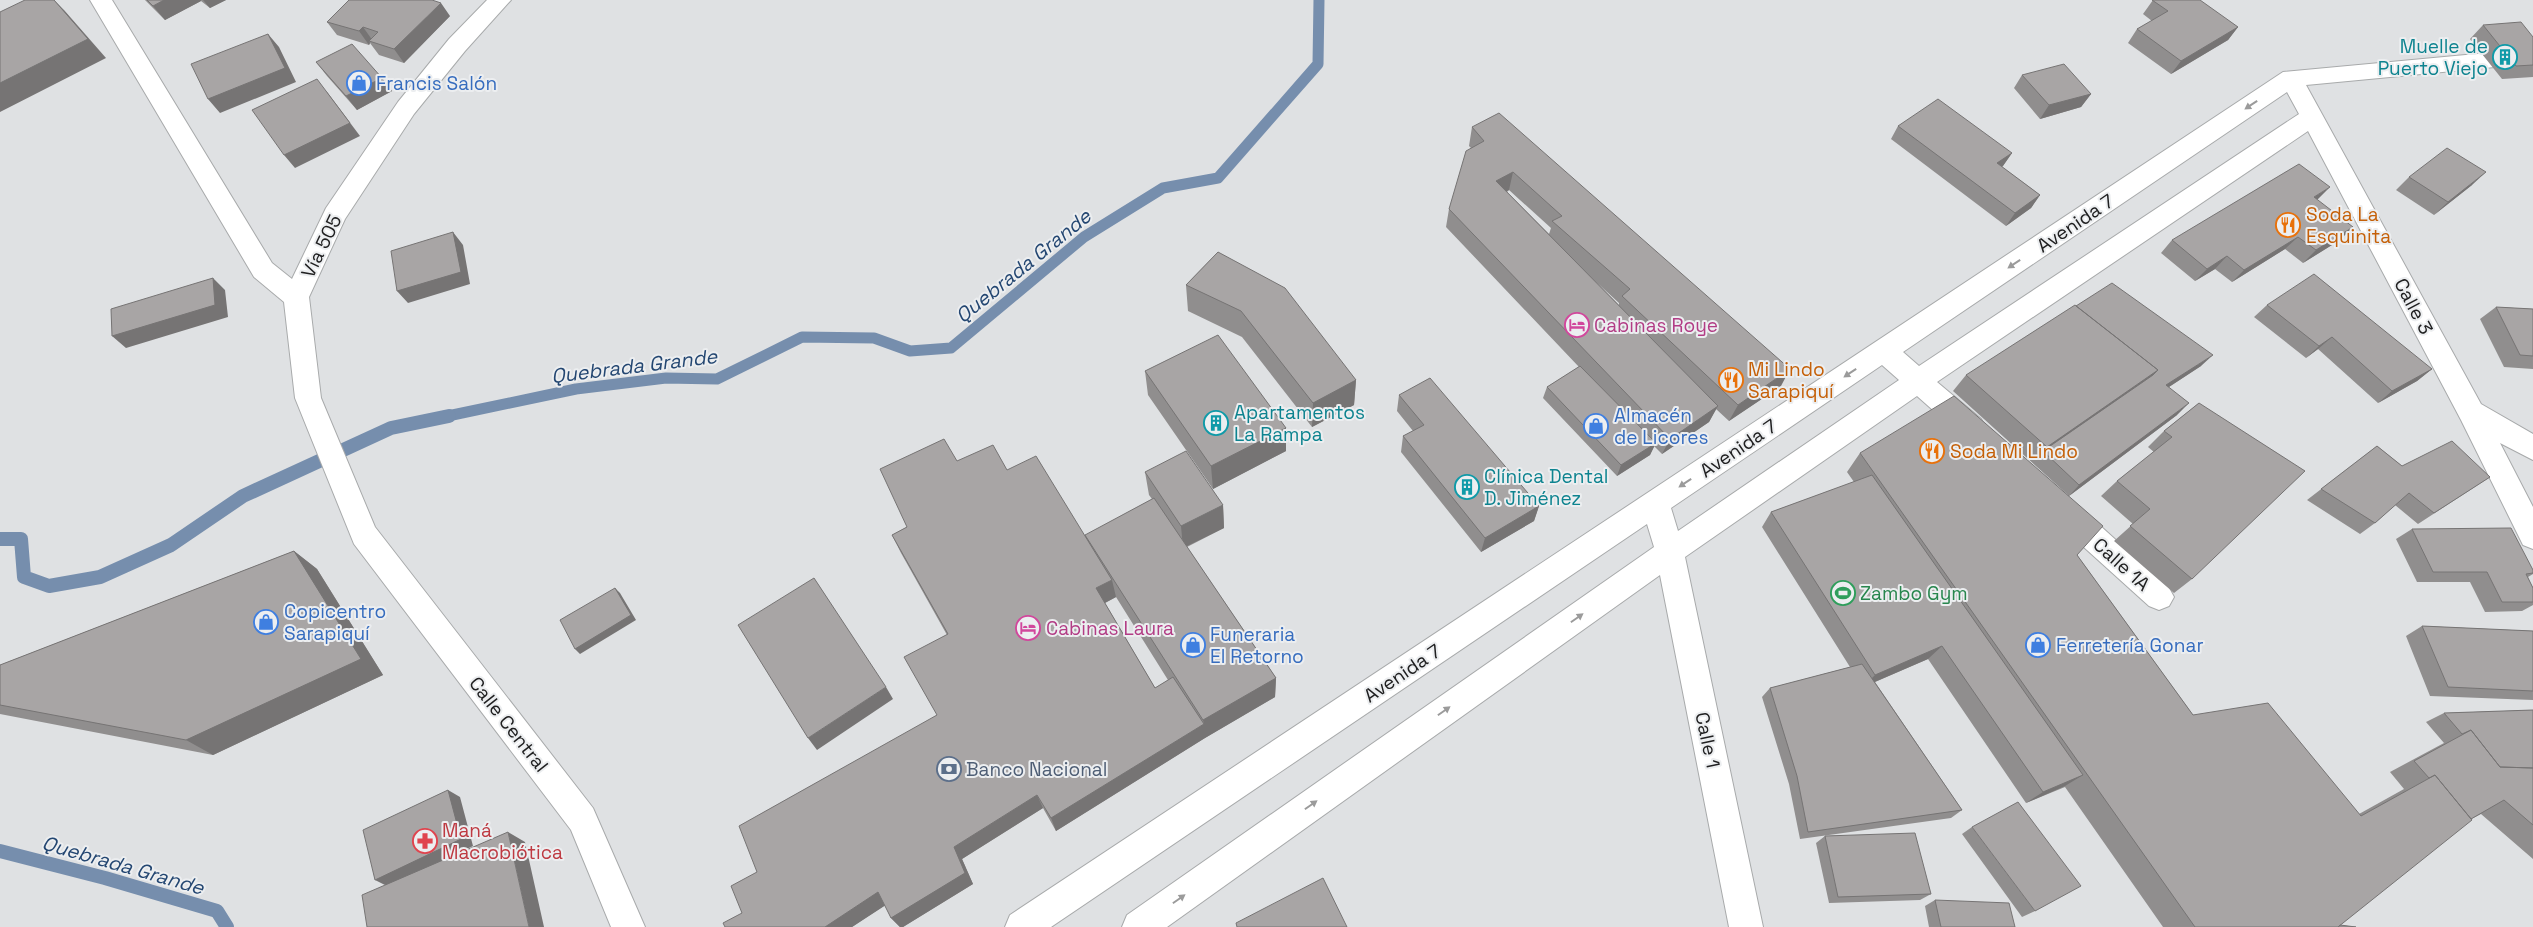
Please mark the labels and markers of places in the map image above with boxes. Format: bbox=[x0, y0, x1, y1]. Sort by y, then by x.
place label: Muelle de Puerto Viejo bbox=[2378, 34, 2488, 81]
building icon: Muelle de Puerto Viejo bbox=[2492, 44, 2518, 70]
shop icon: Francis Salón bbox=[346, 70, 372, 96]
place label: Francis Salón bbox=[376, 71, 497, 96]
place label: Soda La Esquinita bbox=[2306, 202, 2391, 249]
restaurant icon: Soda La Esquinita bbox=[2275, 212, 2301, 238]
hotel icon: Cabinas Roye bbox=[1564, 312, 1590, 338]
place label: Cabinas Roye bbox=[1594, 313, 1718, 338]
place label: Mi Lindo Sarapiquí bbox=[1748, 357, 1834, 404]
restaurant icon: Mi Lindo Sarapiquí bbox=[1718, 367, 1744, 393]
place label: Apartamentos La Rampa bbox=[1234, 400, 1365, 447]
place label: Almacén de Licores bbox=[1614, 403, 1709, 450]
building icon: Apartamentos La Rampa bbox=[1203, 410, 1229, 436]
shop icon: Almacén de Licores bbox=[1583, 413, 1609, 439]
restaurant icon: Soda Mi Lindo bbox=[1919, 438, 1945, 464]
place label: Soda Mi Lindo bbox=[1950, 439, 2078, 464]
place label: Clínica Dental D. Jiménez bbox=[1484, 464, 1608, 511]
building icon: Clínica Dental D. Jiménez bbox=[1454, 474, 1480, 500]
sports icon: Zambo Gym bbox=[1830, 580, 1856, 606]
place label: Zambo Gym bbox=[1860, 581, 1968, 606]
place label: Copicentro Sarapiquí bbox=[284, 599, 386, 646]
shop icon: Copicentro Sarapiquí bbox=[253, 609, 279, 635]
hotel icon: Cabinas Laura bbox=[1015, 615, 1041, 641]
place label: Cabinas Laura bbox=[1046, 616, 1174, 641]
place label: Funeraria El Retorno bbox=[1210, 622, 1304, 669]
shop icon: Funeraria El Retorno bbox=[1180, 632, 1206, 658]
shop icon: Ferretería Gonar bbox=[2025, 632, 2051, 658]
place label: Ferretería Gonar bbox=[2056, 633, 2204, 658]
bank icon: Banco Nacional bbox=[936, 756, 962, 782]
place label: Banco Nacional bbox=[966, 757, 1107, 782]
place label: Maná Macrobiótica bbox=[442, 818, 563, 865]
pharmacy icon: Maná Macrobiótica bbox=[412, 828, 438, 854]

